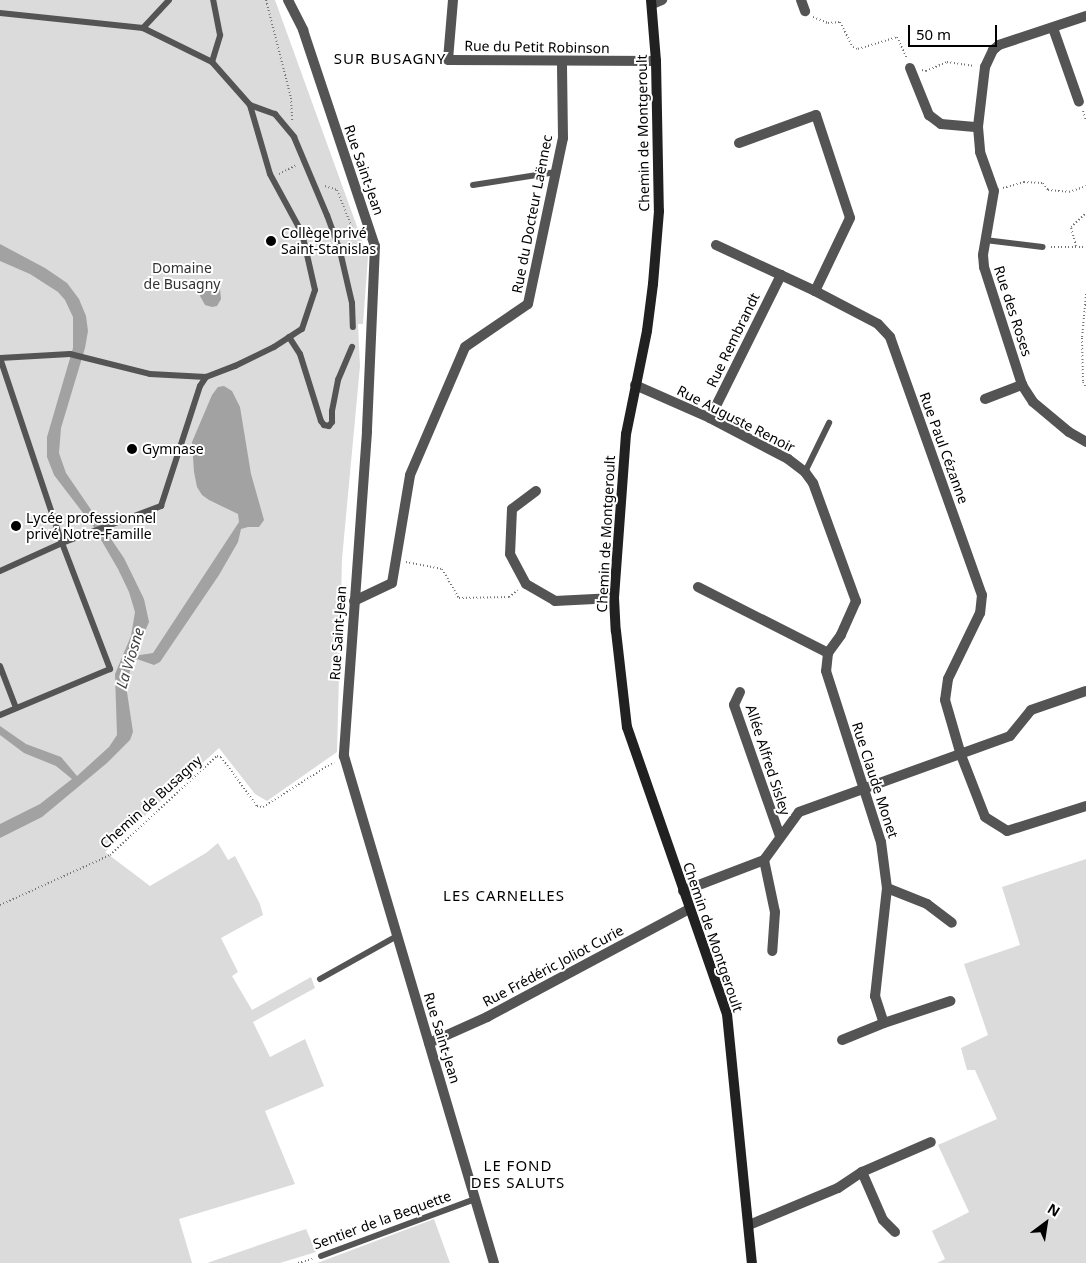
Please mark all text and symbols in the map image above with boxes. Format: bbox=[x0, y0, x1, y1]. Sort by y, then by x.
scale bar bbox=[911, 15, 1000, 47]
text: 50 m bbox=[916, 24, 951, 44]
street label: Rue du Petit Robinson bbox=[464, 37, 610, 57]
district label: SUR BUSAGNY bbox=[332, 50, 448, 68]
street label: Chemin de Montgeroult bbox=[633, 54, 653, 212]
street label: Rue Saint-Jean bbox=[341, 123, 387, 217]
street label: Rue du Docteur Laënnec bbox=[508, 133, 556, 295]
place label: Collège privé Saint-Stanislas bbox=[281, 225, 376, 258]
marker: Collège privé Saint-Stanislas bbox=[265, 235, 277, 247]
park label: Domaine de Busagny bbox=[144, 260, 220, 292]
street label: Rue des Roses bbox=[990, 264, 1036, 358]
street label: Rue Rembrandt bbox=[703, 290, 763, 390]
street label: Rue Auguste Renoir bbox=[674, 382, 798, 456]
street label: Rue Paul Cézanne bbox=[916, 390, 972, 506]
place label: Gymnase bbox=[142, 441, 204, 457]
marker: Gymnase bbox=[126, 443, 138, 455]
street label: Chemin de Montgeroult bbox=[593, 455, 619, 613]
place label: Lycée professionnel privé Notre-Famille bbox=[26, 510, 156, 542]
marker: Lycée professionnel privé Notre-Famille bbox=[10, 520, 22, 532]
street label: Rue Saint-Jean bbox=[326, 585, 350, 681]
water label: La Viosne bbox=[112, 625, 148, 691]
street label: Allée Alfred Sisley bbox=[742, 703, 794, 817]
street label: Rue Claude Monet bbox=[848, 720, 902, 840]
street label: Chemin de Busagny bbox=[97, 752, 205, 852]
street label: Chemin de Montgeroult bbox=[679, 860, 747, 1014]
district label: LES CARNELLES bbox=[441, 887, 567, 905]
street label: Rue Frédéric Joliot Curie bbox=[480, 922, 626, 1010]
street label: Rue Saint-Jean bbox=[420, 990, 464, 1086]
district label: LE FOND DES SALUTS bbox=[470, 1156, 566, 1191]
street label: Sentier de la Bequette bbox=[311, 1187, 453, 1253]
north arrow bbox=[1021, 1198, 1071, 1248]
text: N bbox=[1044, 1199, 1064, 1221]

